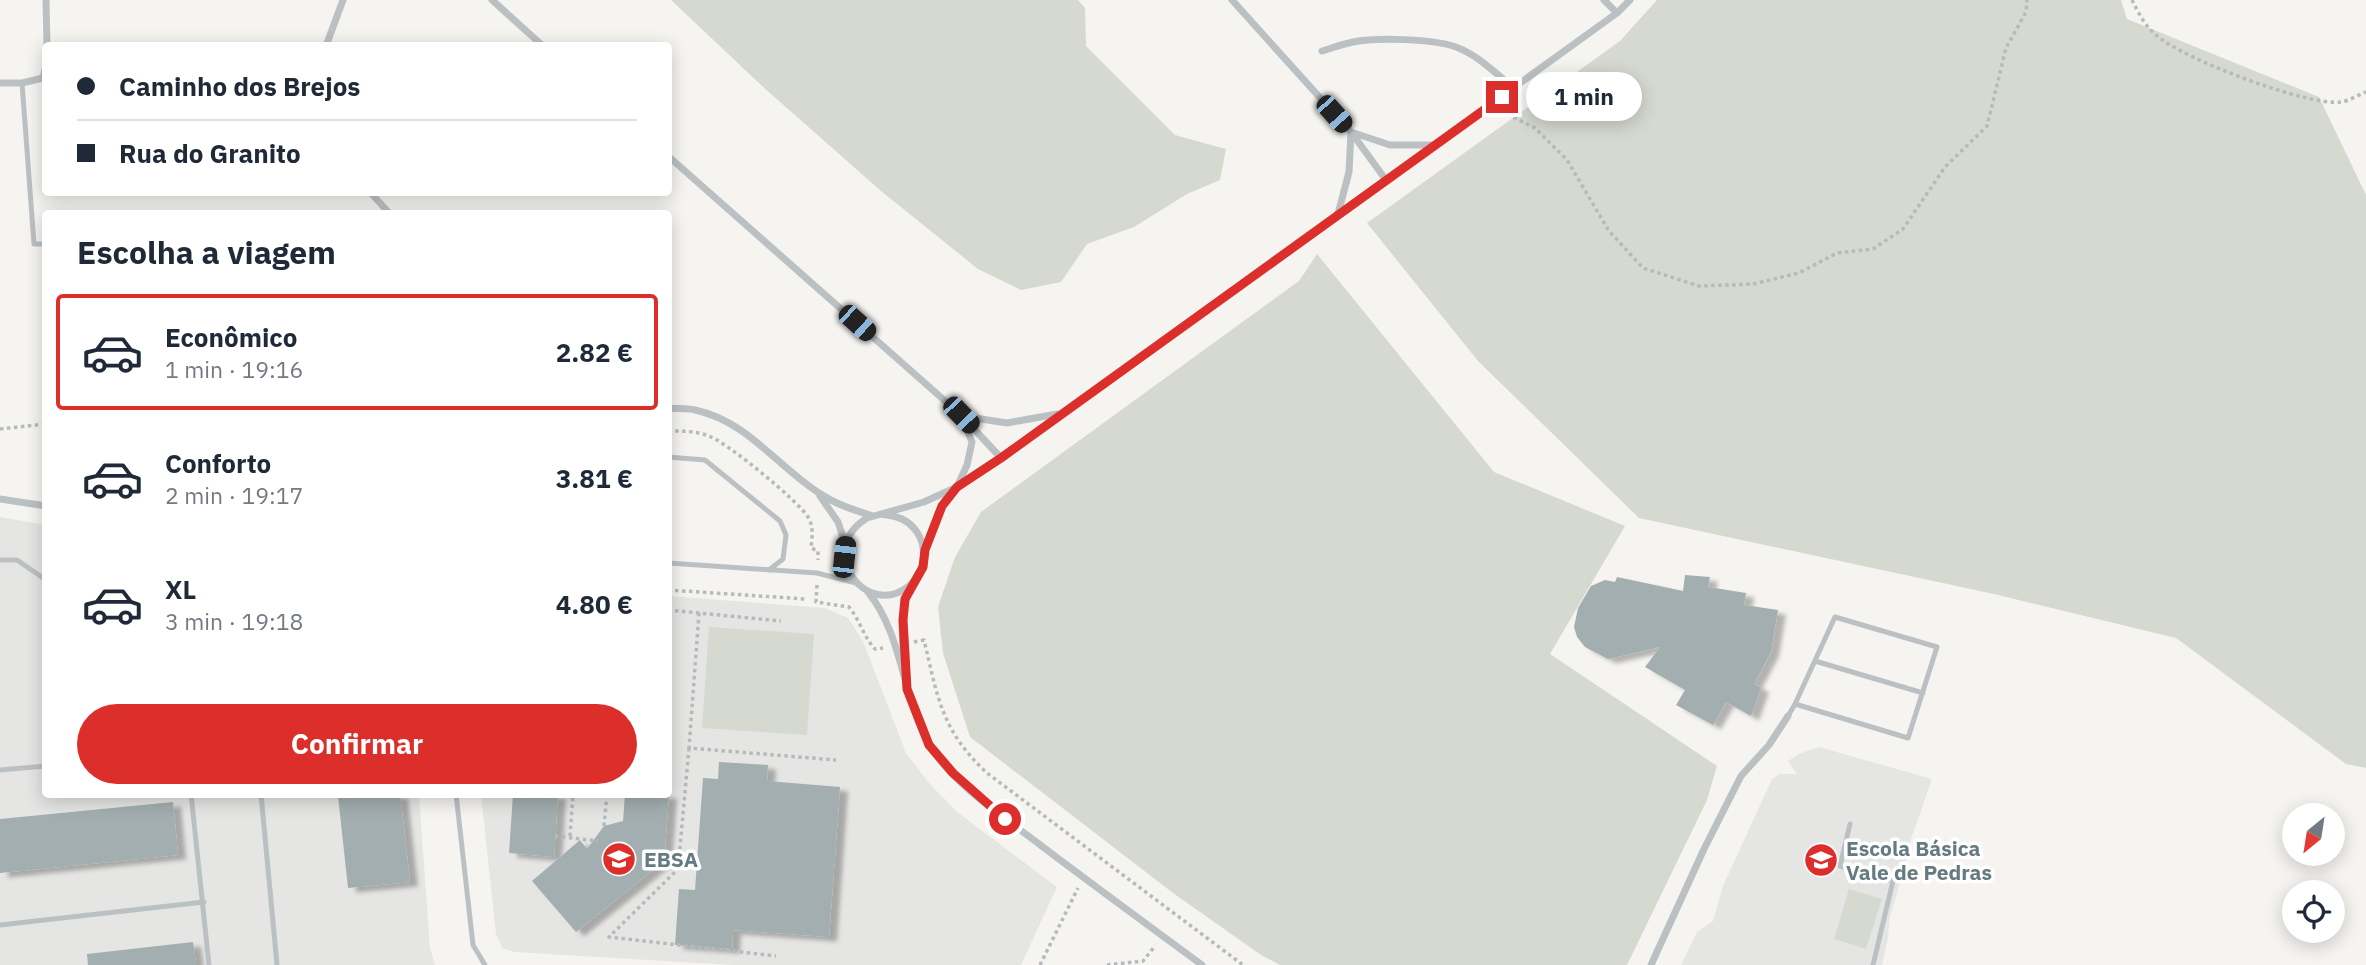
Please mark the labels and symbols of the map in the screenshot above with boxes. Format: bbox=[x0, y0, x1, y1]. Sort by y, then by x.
callout: 1 min bbox=[1526, 72, 1642, 122]
route end bbox=[1486, 81, 1518, 113]
car bbox=[1313, 91, 1356, 137]
car bbox=[835, 301, 880, 345]
car bbox=[939, 393, 984, 437]
car bbox=[832, 535, 857, 579]
route start bbox=[989, 803, 1021, 835]
north arrow bbox=[2282, 803, 2345, 866]
place label: Escola Básica Vale de Pedras bbox=[1846, 834, 1992, 886]
school or university icon: EBSA bbox=[600, 840, 638, 878]
school or university icon: Escola Básica Vale de Pedras bbox=[1802, 841, 1840, 879]
place label: EBSA bbox=[644, 845, 698, 873]

